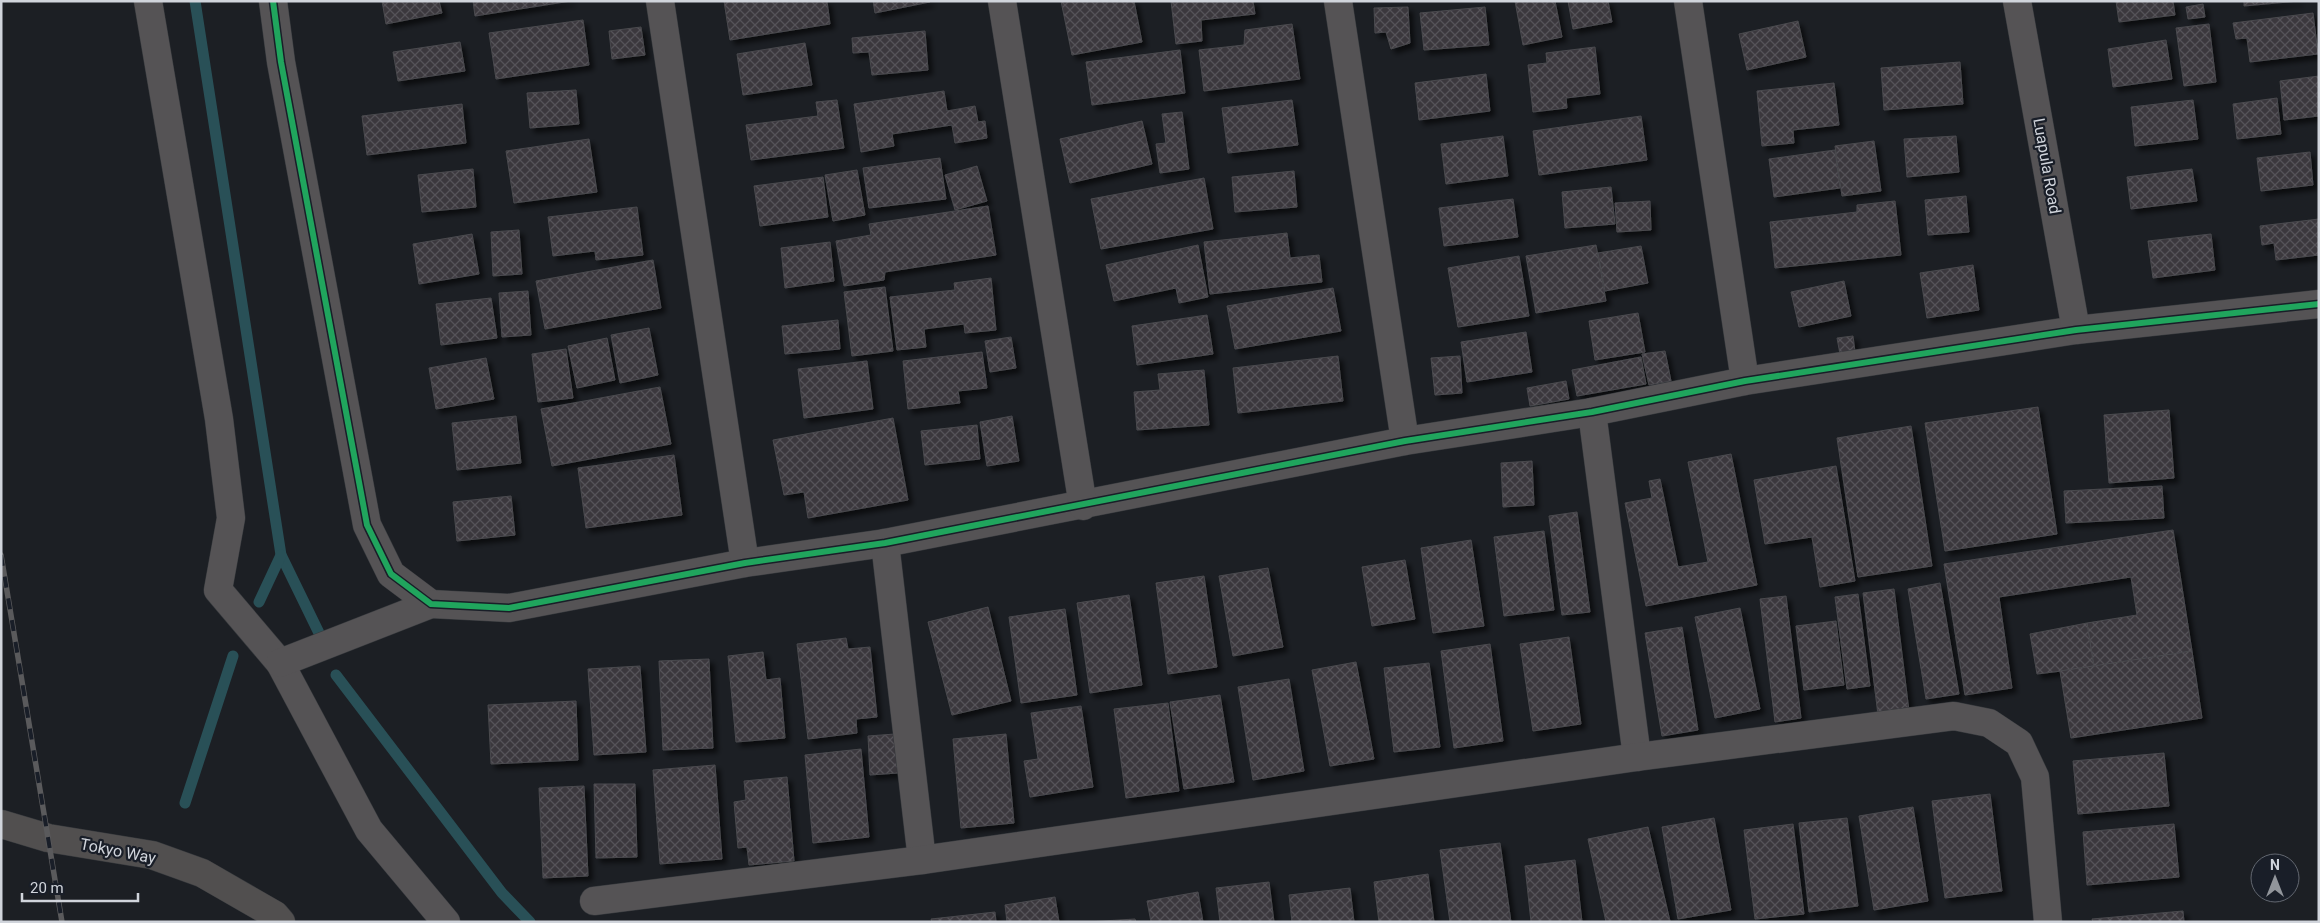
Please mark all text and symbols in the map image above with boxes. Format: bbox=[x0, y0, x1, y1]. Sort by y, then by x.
street label: Luapula Road bbox=[2029, 117, 2065, 215]
street label: Tokyo Way bbox=[79, 834, 158, 868]
north arrow bbox=[2250, 853, 2300, 903]
text: N bbox=[2270, 857, 2280, 873]
scale bar bbox=[22, 870, 139, 902]
text: 20 m bbox=[30, 879, 64, 897]

